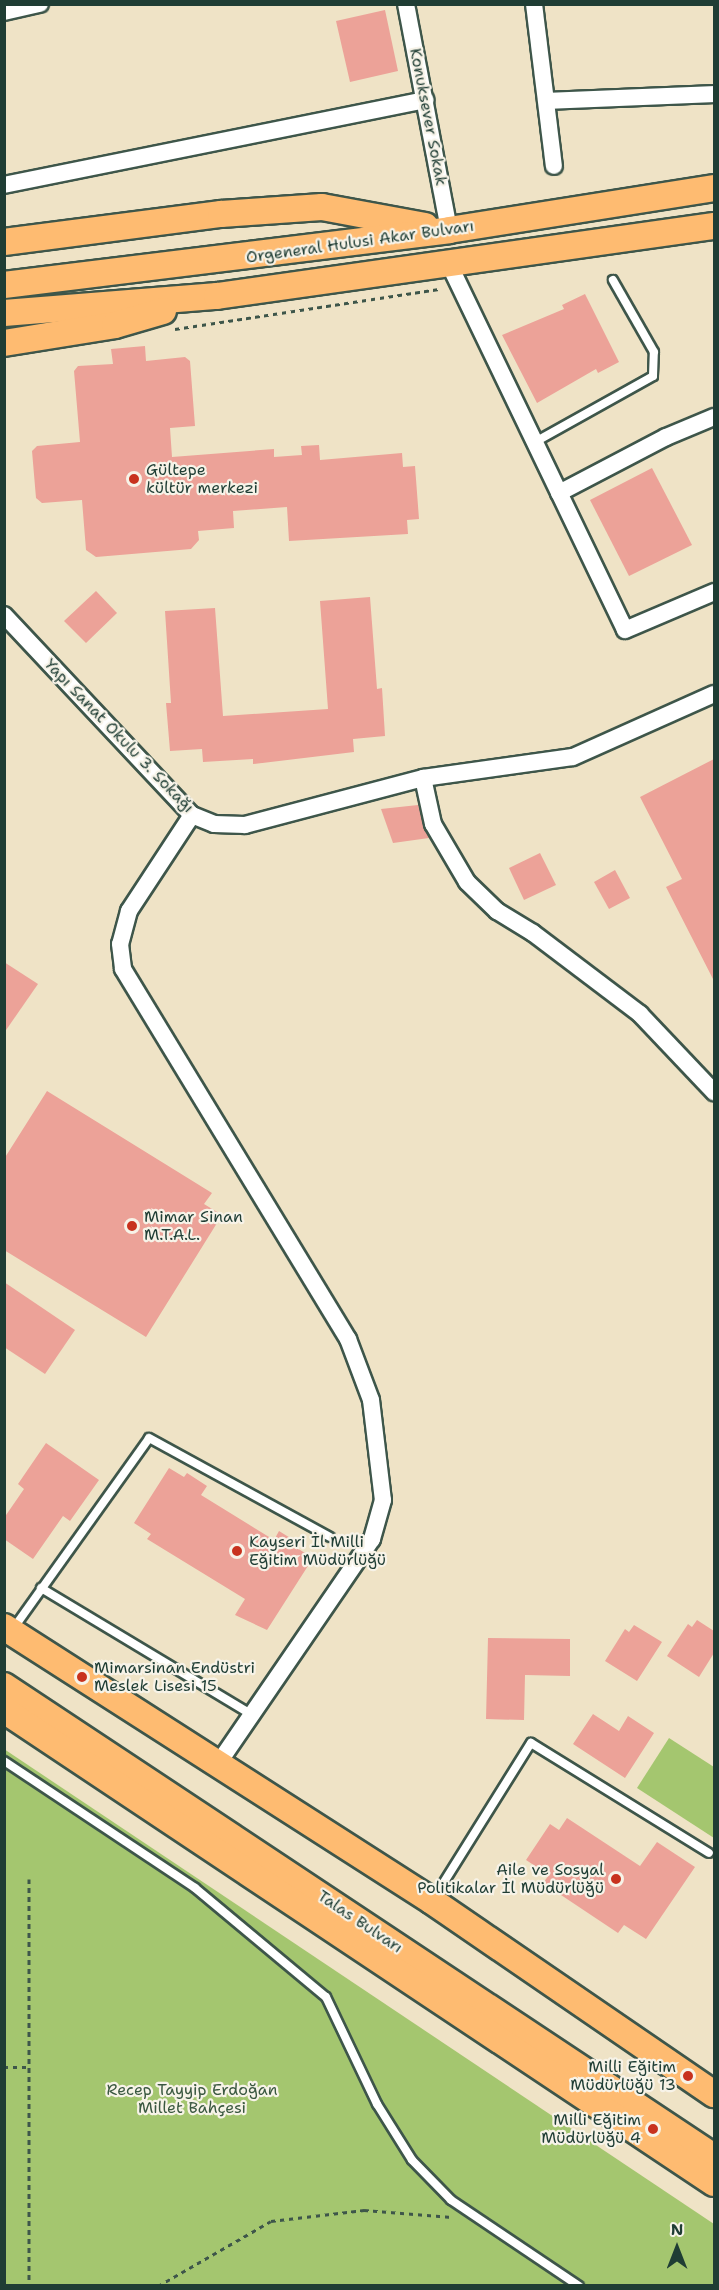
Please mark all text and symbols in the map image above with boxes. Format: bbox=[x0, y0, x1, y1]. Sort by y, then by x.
street label: Konuksever Sokak bbox=[405, 47, 451, 187]
street label: Orgeneral Hulusi Akar Bulvarı bbox=[245, 216, 475, 268]
place label: Gültepe kültür merkezi bbox=[146, 460, 258, 498]
marker: Gültepe kültür merkezi bbox=[127, 472, 141, 486]
street label: Yapı Sanat Okulu 3. Sokağı bbox=[40, 655, 198, 817]
place label: Mimar Sinan M.T.A.L. bbox=[144, 1207, 243, 1245]
marker: Mimar Sinan M.T.A.L. bbox=[125, 1219, 139, 1233]
place label: Kayseri İl Milli Eğitim Müdürlüğü bbox=[249, 1532, 386, 1570]
marker: Kayseri İl Milli Eğitim Müdürlüğü bbox=[230, 1544, 244, 1558]
place label: Mimarsinan Endüstri Meslek Lisesi 15 bbox=[94, 1658, 255, 1696]
marker: Mimarsinan Endüstri Meslek Lisesi 15 bbox=[75, 1670, 89, 1684]
place label: Aile ve Sosyal Politikalar İl Müdürlüğü bbox=[417, 1860, 604, 1898]
marker: Aile ve Sosyal Politikalar İl Müdürlüğü bbox=[609, 1872, 623, 1886]
street label: Talas Bulvarı bbox=[314, 1886, 406, 1958]
place label: Milli Eğitim Müdürlüğü 13 bbox=[570, 2057, 676, 2095]
marker: Milli Eğitim Müdürlüğü 13 bbox=[681, 2069, 695, 2083]
park label: Recep Tayyip Erdoğan Millet Bahçesi bbox=[107, 2080, 277, 2118]
place label: Milli Eğitim Müdürlüğü 4 bbox=[541, 2110, 641, 2148]
marker: Milli Eğitim Müdürlüğü 4 bbox=[646, 2122, 660, 2136]
north arrow bbox=[647, 2218, 707, 2278]
text: N bbox=[671, 2219, 683, 2240]

